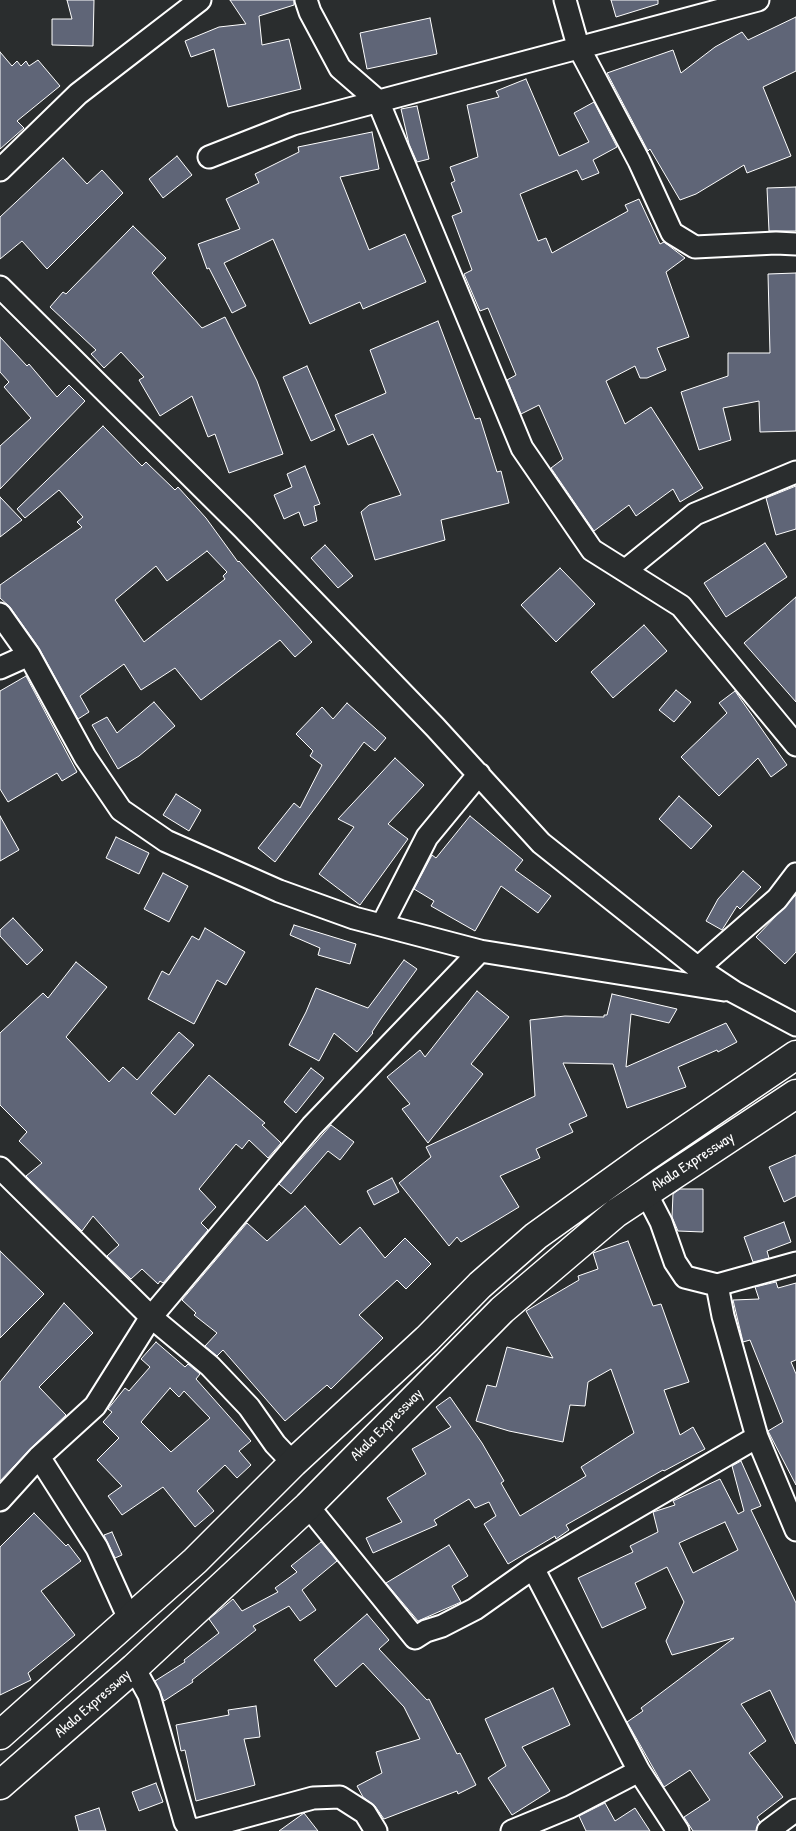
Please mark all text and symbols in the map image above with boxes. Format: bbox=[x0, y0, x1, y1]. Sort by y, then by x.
street label: Akala Expressway bbox=[648, 1129, 738, 1195]
street label: Akala Expressway bbox=[347, 1385, 427, 1465]
street label: Akala Expressway bbox=[51, 1666, 135, 1742]

